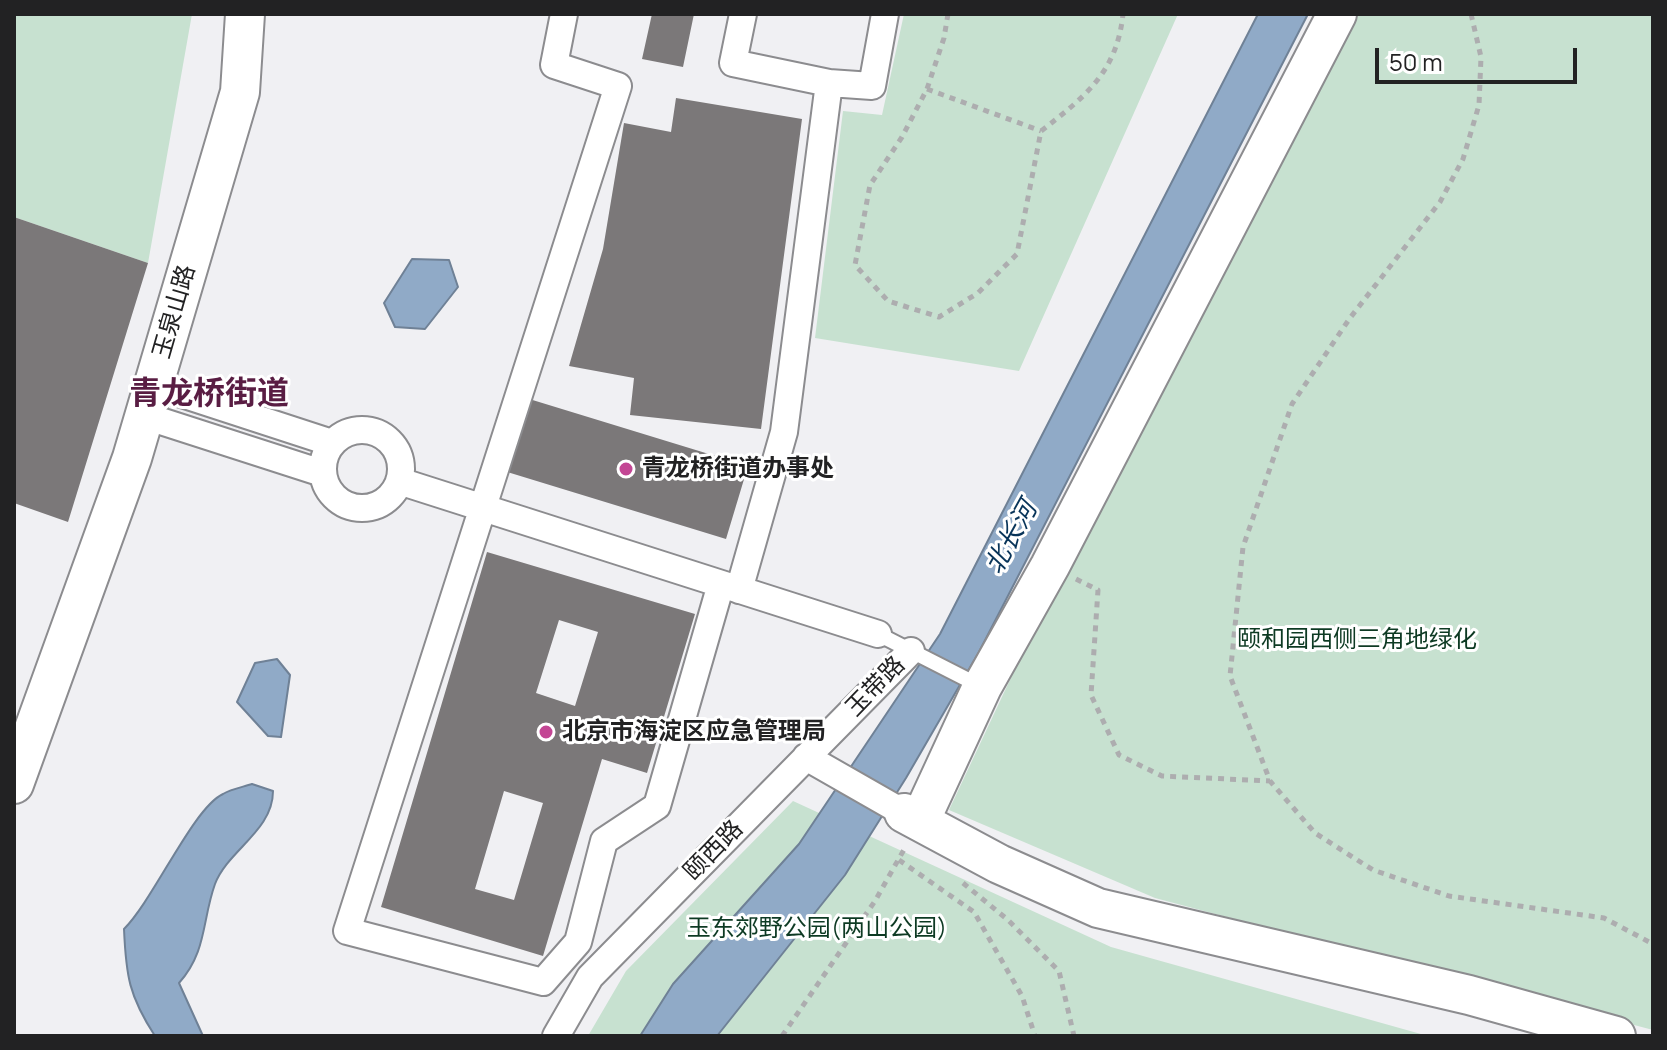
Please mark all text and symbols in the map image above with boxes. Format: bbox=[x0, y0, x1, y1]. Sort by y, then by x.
scale bar bbox=[1379, 32, 1581, 82]
text: 50 m bbox=[1389, 45, 1443, 78]
street label: 玉泉山路 bbox=[148, 262, 202, 362]
district label: 青龙桥街道 bbox=[129, 376, 289, 414]
place label: 青龙桥街道办事处 bbox=[642, 455, 834, 483]
marker: 青龙桥街道办事处 bbox=[617, 460, 635, 478]
water label: 北长河 bbox=[979, 496, 1045, 580]
park label: 颐和园西侧三角地绿化 bbox=[1237, 626, 1477, 654]
street label: 玉带路 bbox=[841, 651, 911, 723]
place label: 北京市海淀区应急管理局 bbox=[562, 718, 826, 746]
marker: 北京市海淀区应急管理局 bbox=[537, 723, 555, 741]
street label: 颐西路 bbox=[679, 815, 749, 887]
park label: 玉东郊野公园(两山公园) bbox=[687, 915, 947, 943]

